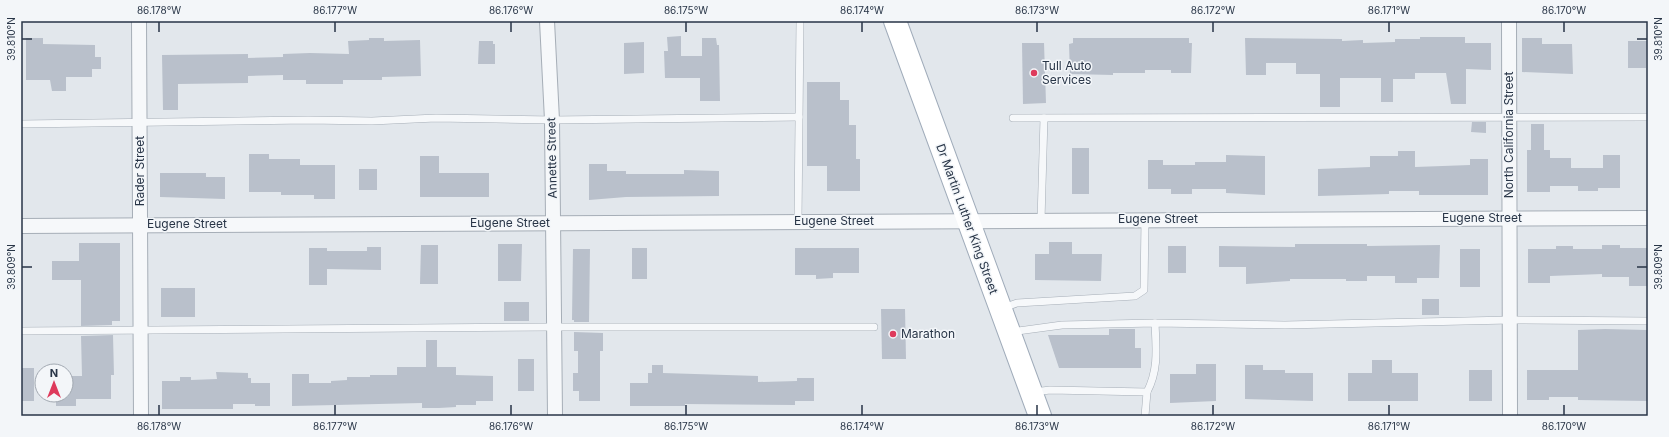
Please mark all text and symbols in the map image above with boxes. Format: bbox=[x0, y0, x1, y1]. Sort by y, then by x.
text: 86.178°W bbox=[137, 4, 181, 16]
text: 86.177°W bbox=[313, 4, 357, 16]
text: 86.176°W bbox=[489, 4, 533, 16]
text: 86.175°W bbox=[664, 4, 708, 16]
text: 86.174°W bbox=[840, 4, 884, 16]
text: 86.173°W bbox=[1015, 4, 1059, 16]
text: 86.172°W bbox=[1191, 4, 1235, 16]
text: 86.171°W bbox=[1368, 4, 1410, 16]
text: 86.170°W bbox=[1542, 4, 1586, 16]
text: 39.810°N bbox=[5, 17, 17, 61]
text: 39.810°N bbox=[1652, 17, 1664, 61]
place label: Tull Auto Services bbox=[1042, 58, 1092, 87]
marker: Tull Auto Services bbox=[1029, 68, 1039, 78]
street label: North California Street bbox=[1501, 72, 1516, 198]
street label: Annette Street bbox=[543, 117, 560, 199]
street label: Rader Street bbox=[132, 136, 147, 206]
street label: Dr Martin Luther King Street bbox=[933, 142, 1002, 296]
street label: Eugene Street bbox=[1442, 210, 1522, 225]
street label: Eugene Street bbox=[1118, 211, 1198, 226]
street label: Eugene Street bbox=[794, 213, 874, 228]
street label: Eugene Street bbox=[470, 215, 550, 230]
street label: Eugene Street bbox=[147, 216, 227, 231]
text: 39.809°N bbox=[5, 244, 17, 290]
text: 39.809°N bbox=[1652, 244, 1664, 290]
place label: Marathon bbox=[901, 326, 955, 341]
marker: Marathon bbox=[888, 329, 898, 339]
north arrow bbox=[34, 363, 74, 403]
text: N bbox=[50, 366, 58, 380]
text: 86.178°W bbox=[137, 420, 181, 432]
text: 86.177°W bbox=[313, 420, 357, 432]
text: 86.176°W bbox=[489, 420, 533, 432]
text: 86.175°W bbox=[664, 420, 708, 432]
text: 86.174°W bbox=[840, 420, 884, 432]
text: 86.173°W bbox=[1015, 420, 1059, 432]
text: 86.172°W bbox=[1191, 420, 1235, 432]
text: 86.171°W bbox=[1368, 420, 1410, 432]
text: 86.170°W bbox=[1542, 420, 1586, 432]

